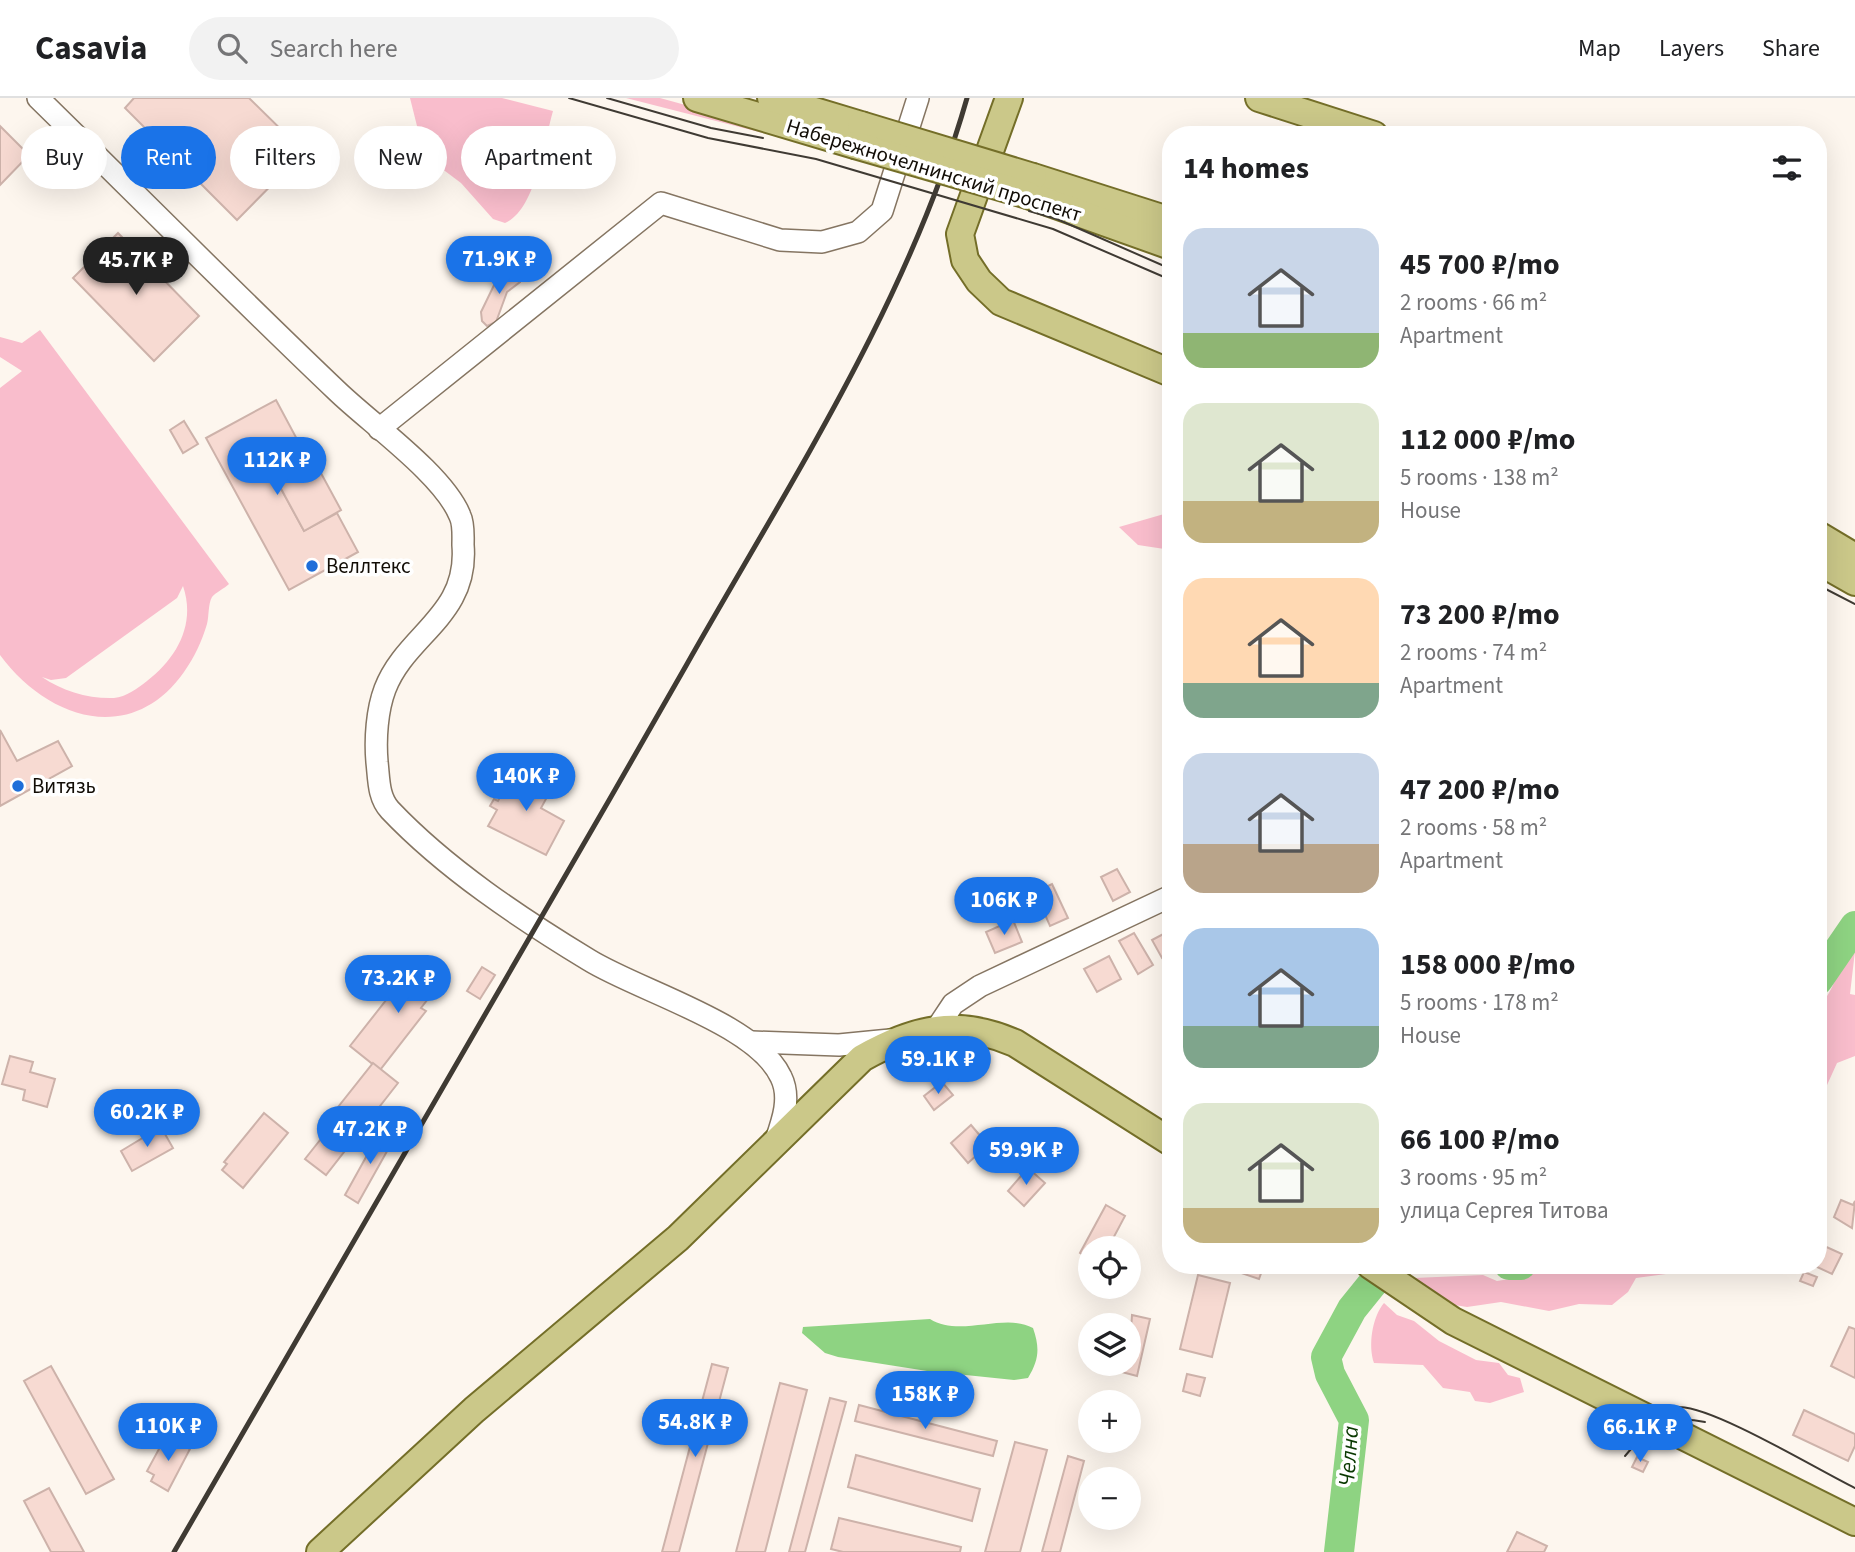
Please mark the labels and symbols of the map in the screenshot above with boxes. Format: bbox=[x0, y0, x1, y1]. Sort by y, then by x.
street label: Набережночелнинский проспект bbox=[783, 111, 1086, 229]
pin: 71.9K ₽ bbox=[434, 236, 564, 296]
pin: 45.7K ₽ bbox=[71, 238, 201, 297]
pin: 112K ₽ bbox=[220, 438, 334, 497]
place label: Веллтекс bbox=[326, 551, 411, 581]
marker: Веллтекс bbox=[304, 558, 320, 574]
pin: 140K ₽ bbox=[469, 754, 583, 813]
place label: Витязь bbox=[32, 771, 96, 801]
marker: Витязь bbox=[10, 778, 26, 794]
pin: 106K ₽ bbox=[947, 878, 1061, 937]
pin: 73.2K ₽ bbox=[333, 956, 463, 1015]
pin: 59.1K ₽ bbox=[873, 1037, 1003, 1096]
pin: 60.2K ₽ bbox=[82, 1090, 212, 1149]
pin: 47.2K ₽ bbox=[305, 1107, 435, 1166]
pin: 59.9K ₽ bbox=[961, 1128, 1091, 1187]
pin: 158K ₽ bbox=[868, 1372, 982, 1431]
pin: 54.8K ₽ bbox=[630, 1400, 760, 1459]
pin: 110K ₽ bbox=[111, 1404, 225, 1463]
pin: 66.1K ₽ bbox=[1575, 1404, 1705, 1464]
water label: Челна bbox=[1330, 1425, 1367, 1488]

